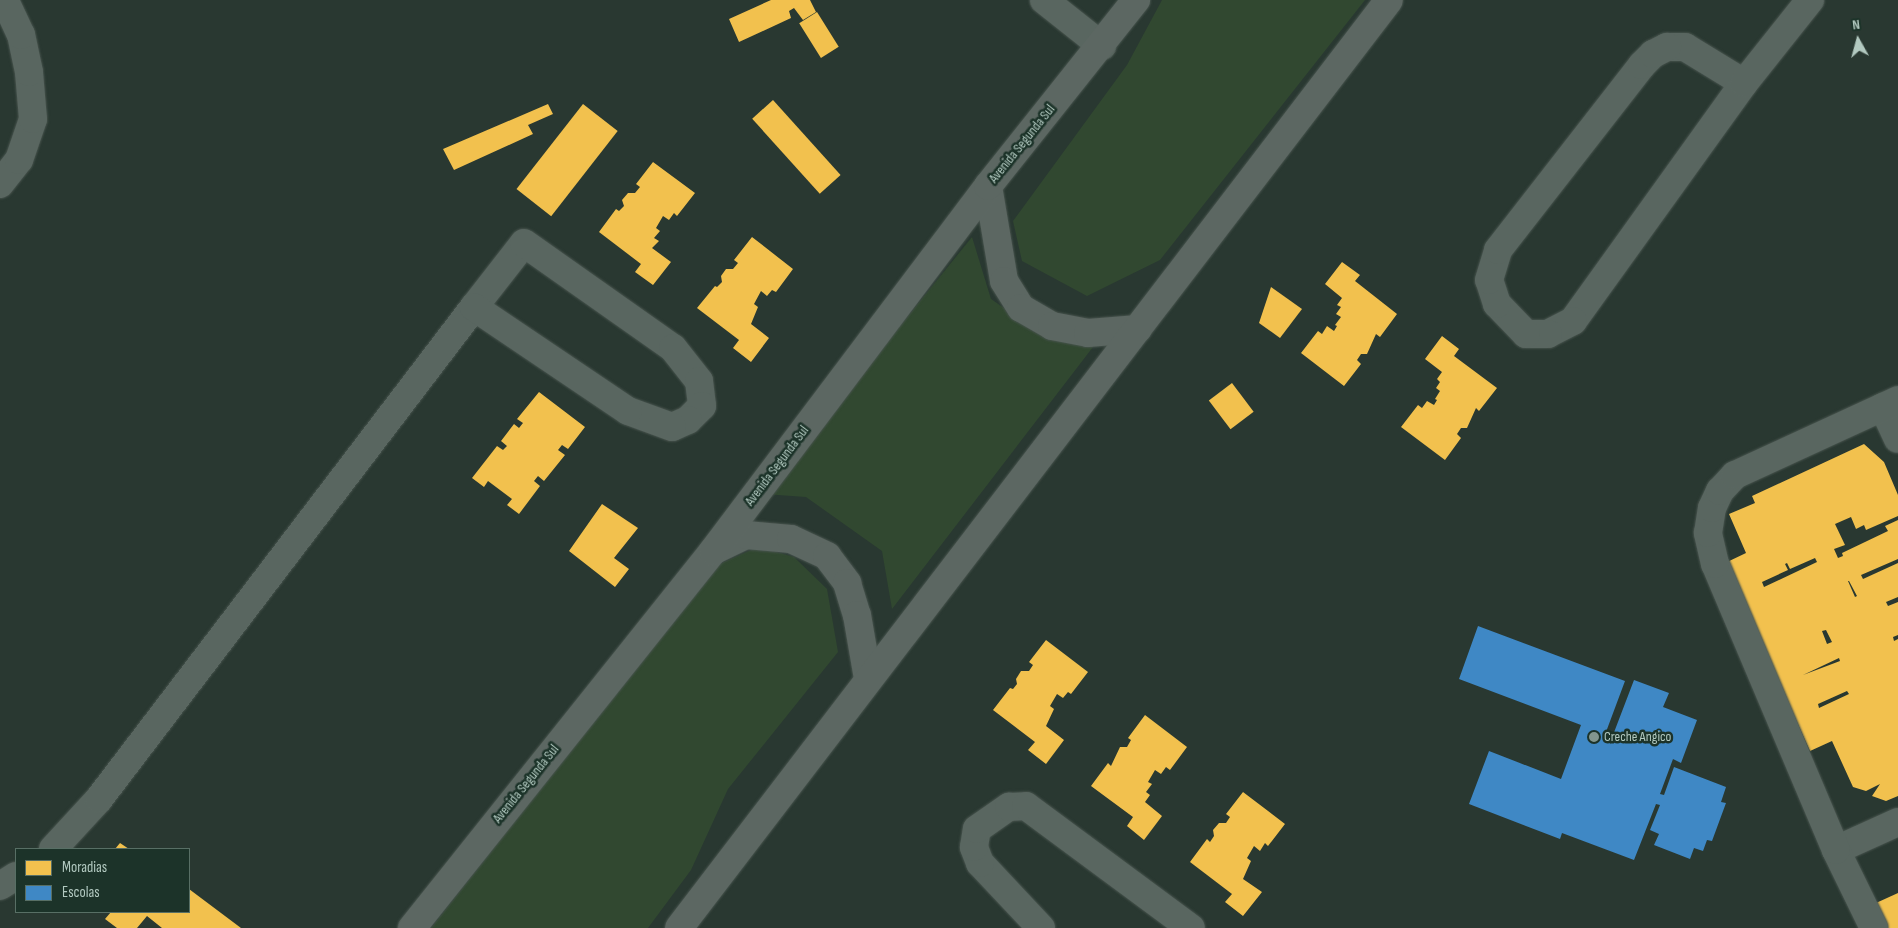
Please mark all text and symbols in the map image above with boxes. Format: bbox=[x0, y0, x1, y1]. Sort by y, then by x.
north arrow bbox=[1833, 15, 1883, 65]
text: N bbox=[1851, 16, 1861, 34]
street label: Avenida Segunda Sul bbox=[985, 102, 1059, 186]
street label: Avenida Segunda Sul bbox=[741, 423, 813, 509]
place label: Creche Angico bbox=[1604, 729, 1671, 745]
marker: Creche Angico bbox=[1588, 731, 1600, 743]
street label: Avenida Segunda Sul bbox=[489, 742, 563, 826]
legend bbox=[15, 848, 190, 913]
text: Moradias bbox=[62, 858, 107, 877]
text: Escolas bbox=[62, 883, 100, 902]

